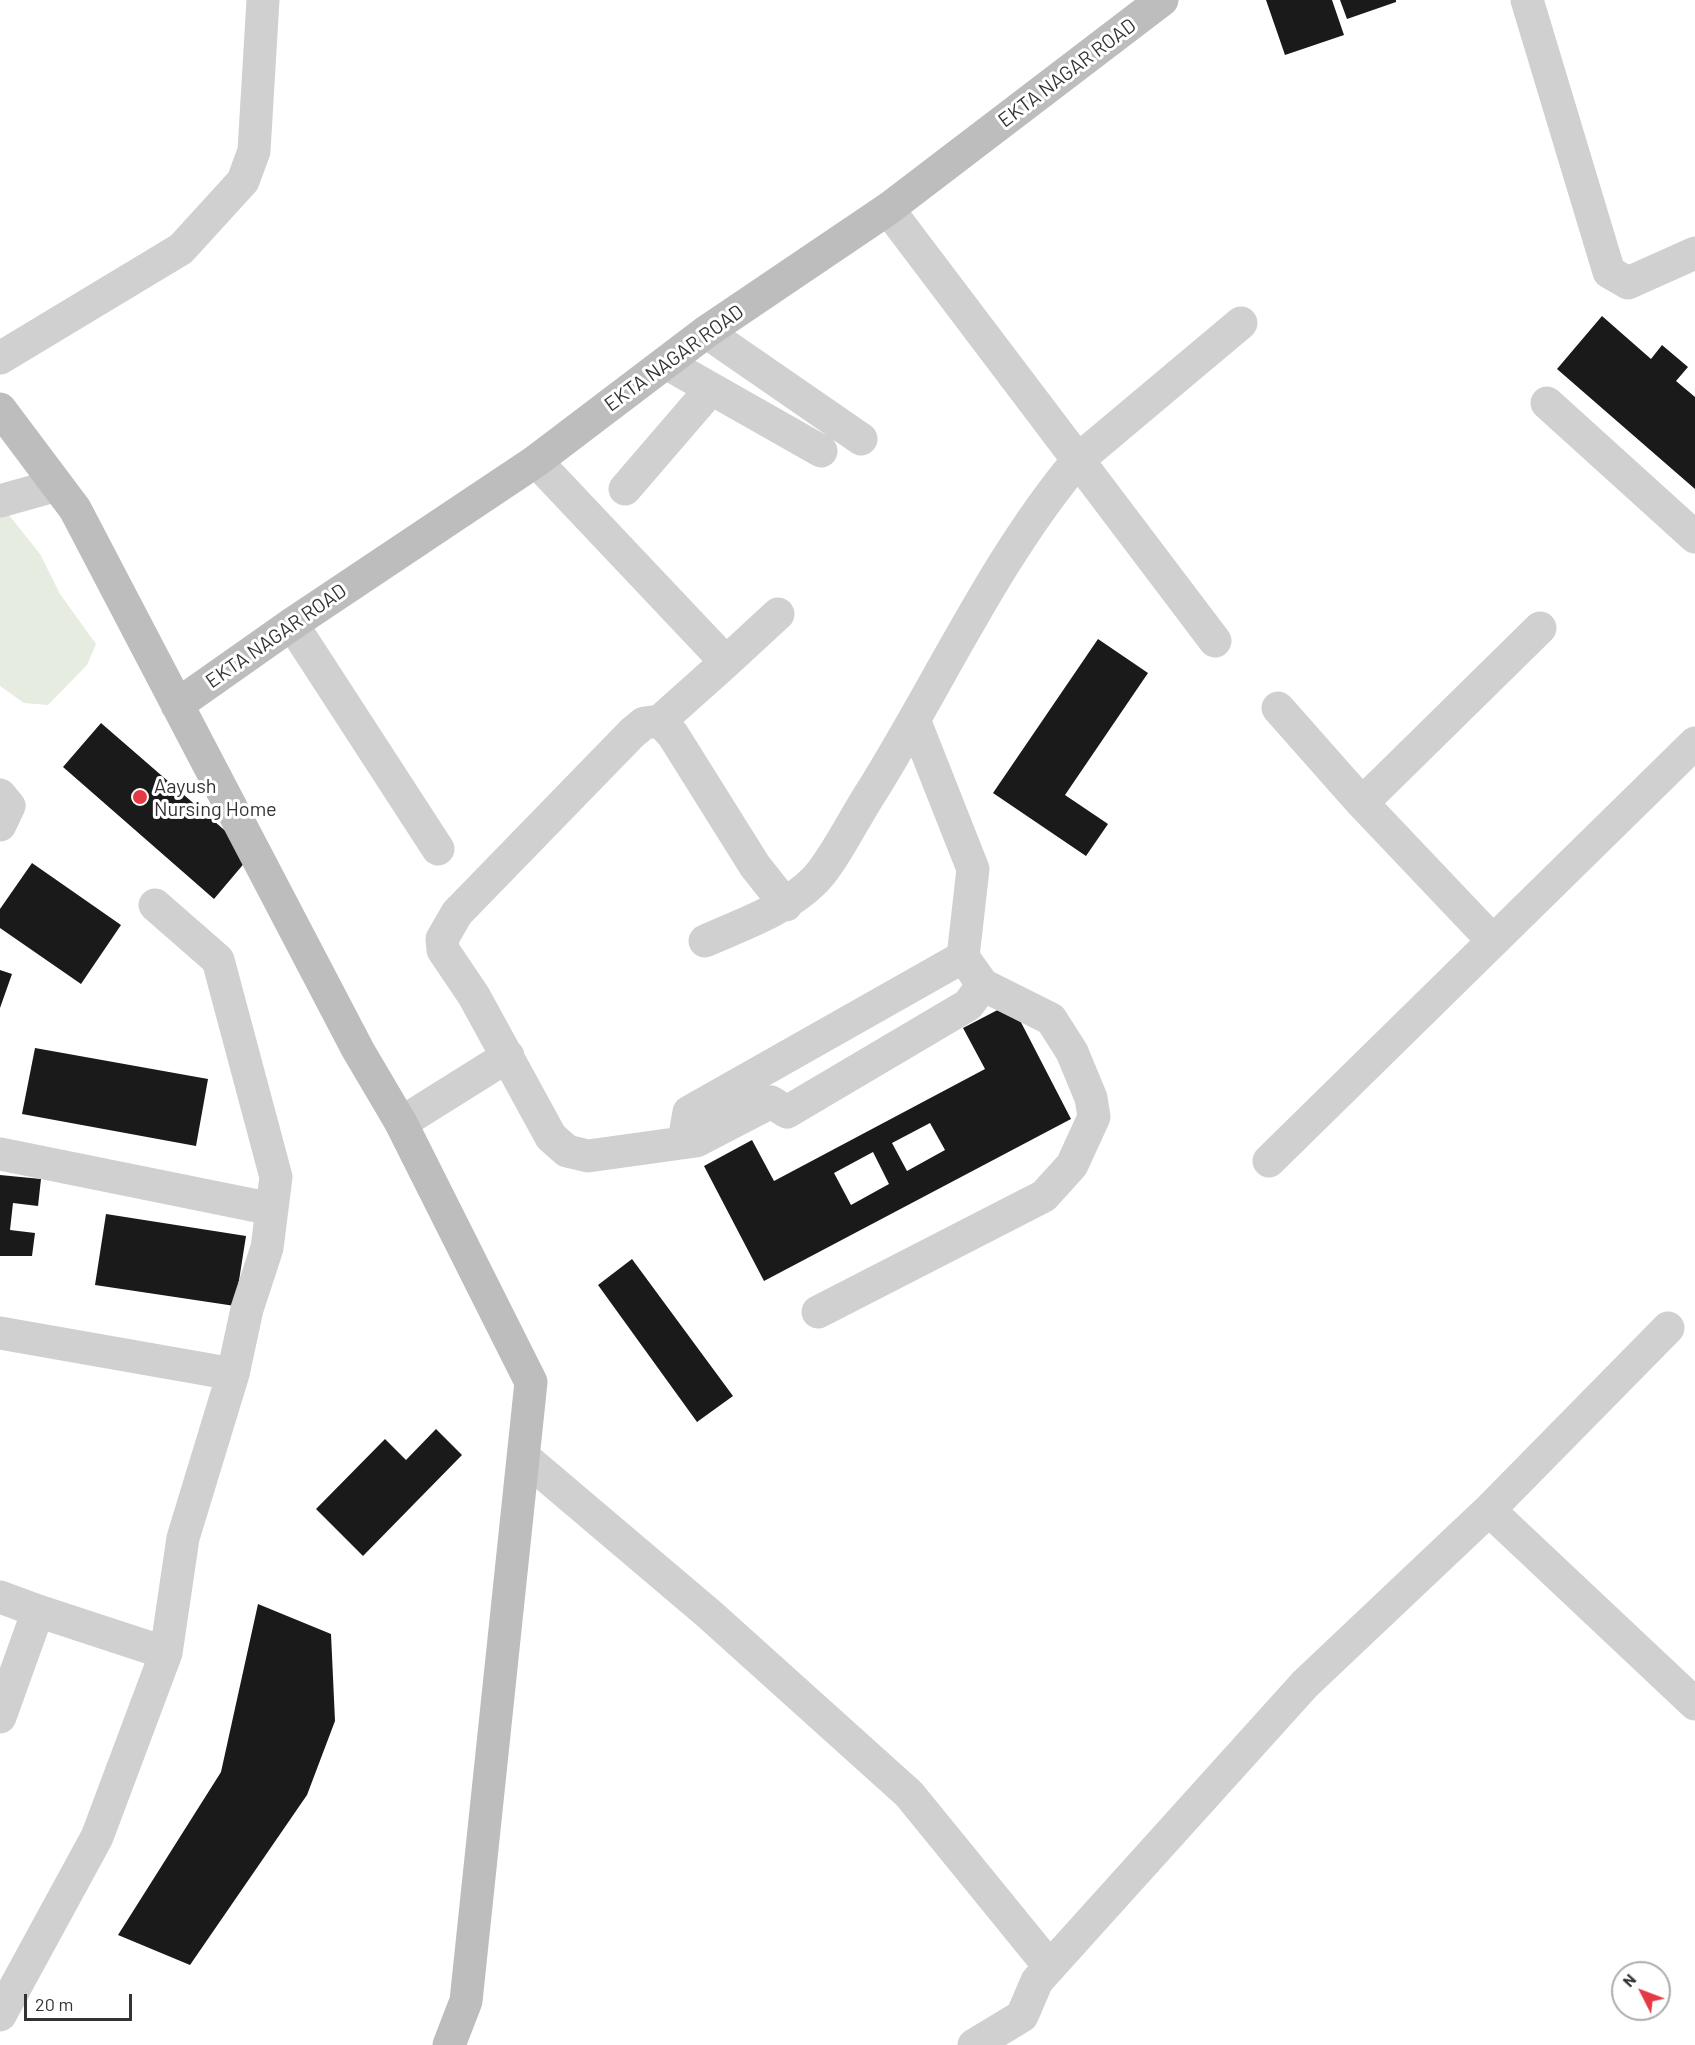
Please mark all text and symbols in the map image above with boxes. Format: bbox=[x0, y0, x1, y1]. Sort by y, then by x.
street label: EKTA NAGAR ROAD bbox=[994, 13, 1140, 133]
street label: EKTA NAGAR ROAD bbox=[600, 300, 748, 416]
street label: EKTA NAGAR ROAD bbox=[201, 579, 351, 693]
place label: Aayush Nursing Home bbox=[154, 774, 277, 821]
marker: Aayush Nursing Home bbox=[131, 788, 149, 806]
north arrow bbox=[1611, 1961, 1671, 2021]
text: N bbox=[1618, 1970, 1639, 1990]
scale bar bbox=[27, 1982, 135, 2020]
text: 20 m bbox=[35, 1993, 73, 2015]

